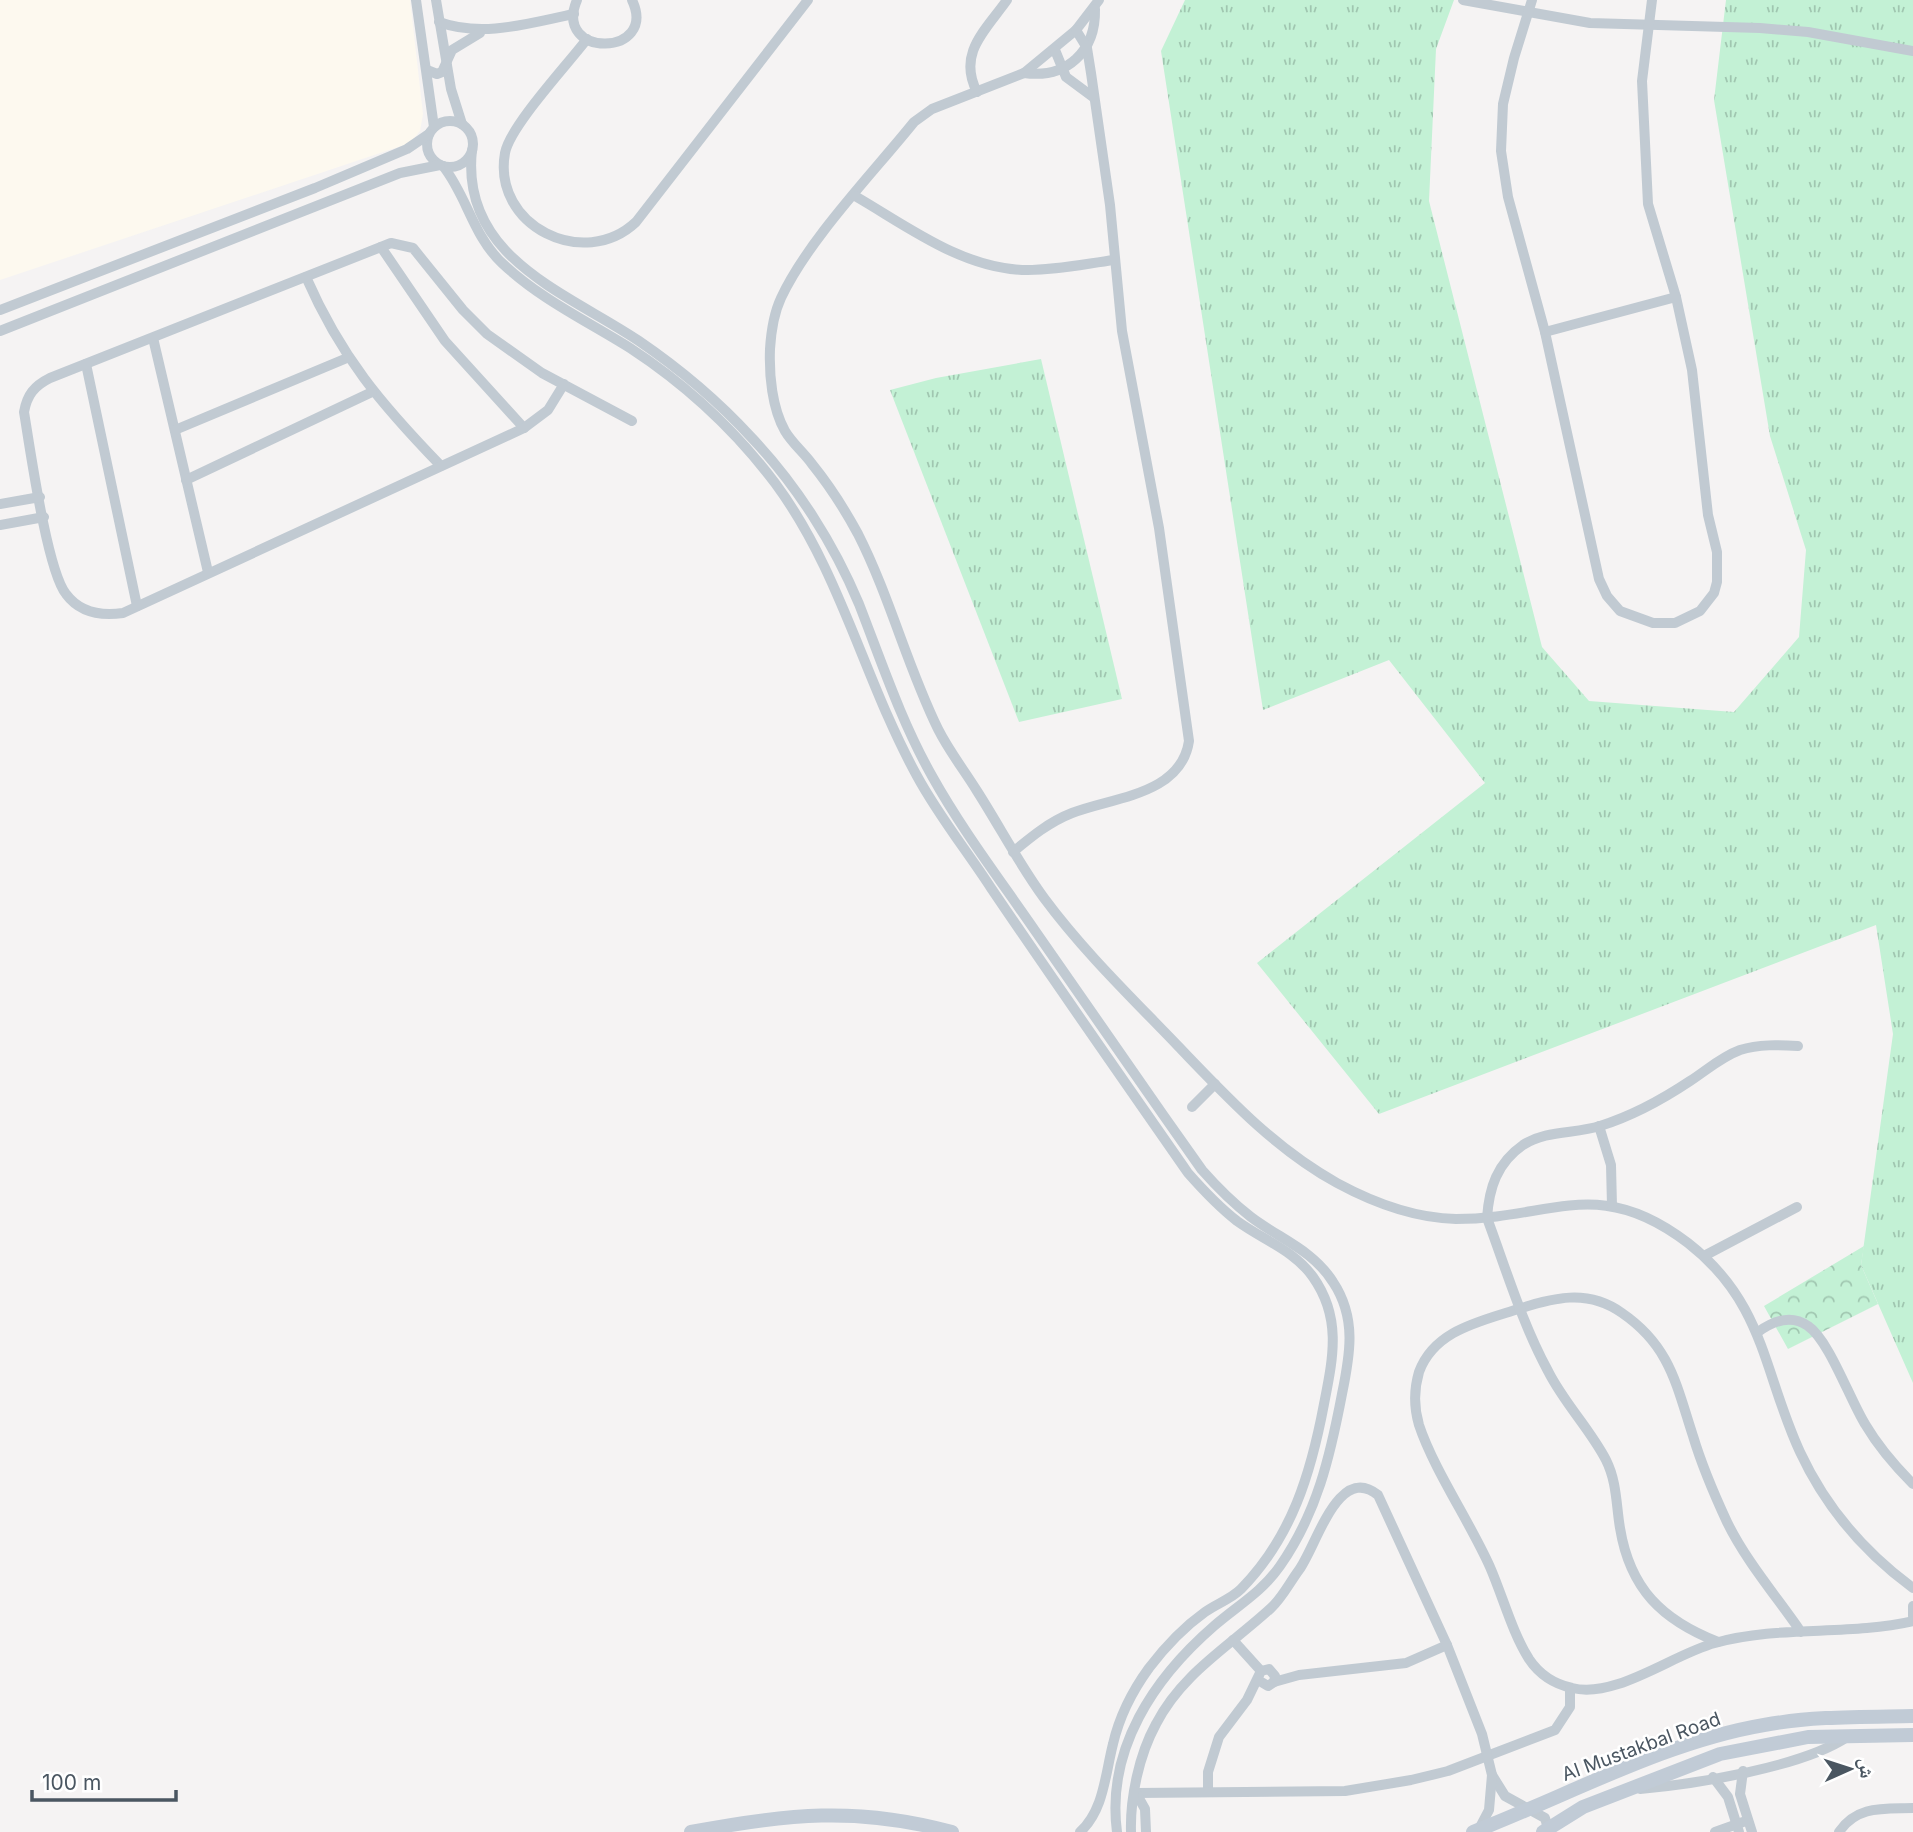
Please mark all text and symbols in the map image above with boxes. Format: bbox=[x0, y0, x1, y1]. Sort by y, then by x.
street label: Al Mustakbal Road bbox=[1559, 1707, 1724, 1786]
north arrow bbox=[1815, 1734, 1885, 1804]
text: ش bbox=[1854, 1757, 1878, 1779]
scale bar bbox=[32, 1758, 175, 1802]
text: 100 m bbox=[42, 1770, 101, 1795]

